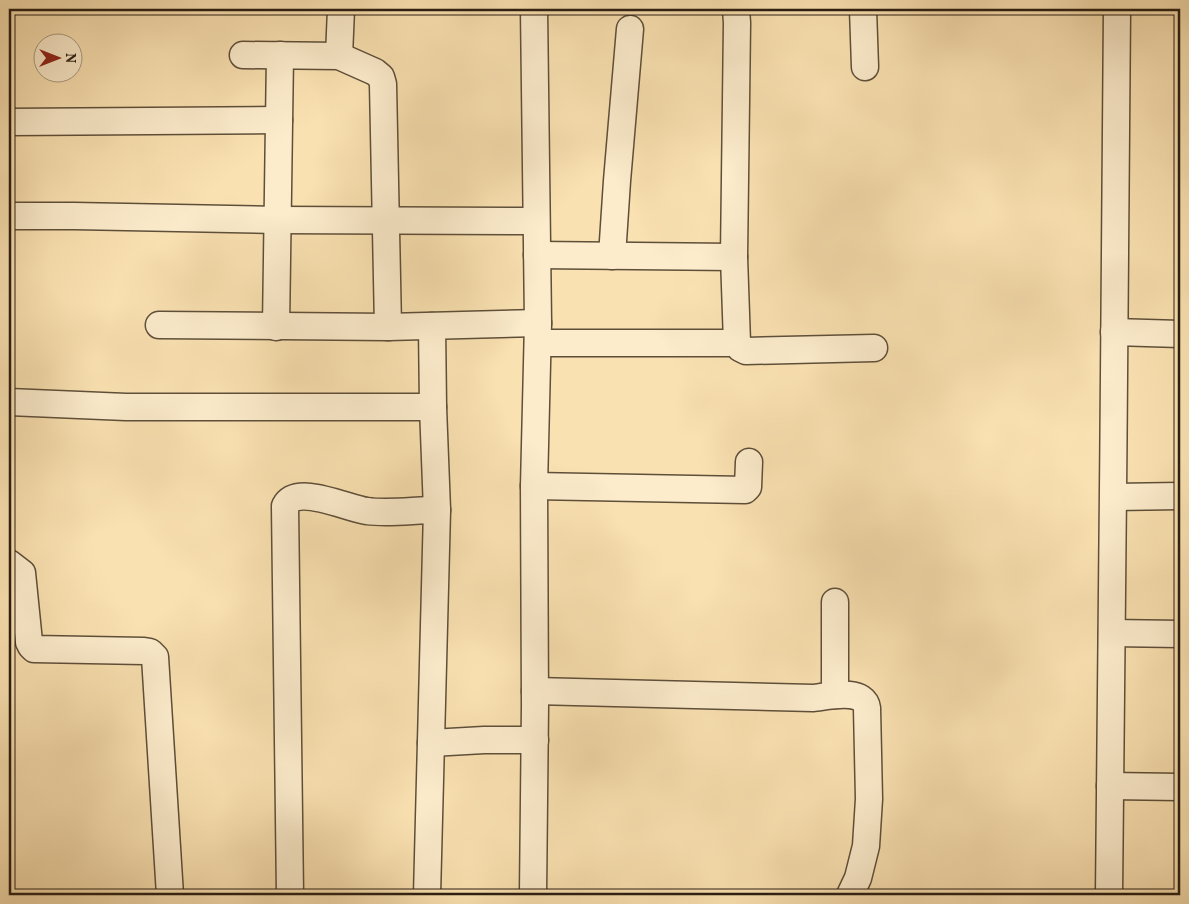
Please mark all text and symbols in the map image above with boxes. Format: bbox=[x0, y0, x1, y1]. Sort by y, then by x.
north arrow bbox=[32, 32, 82, 82]
text: N bbox=[60, 53, 79, 63]

